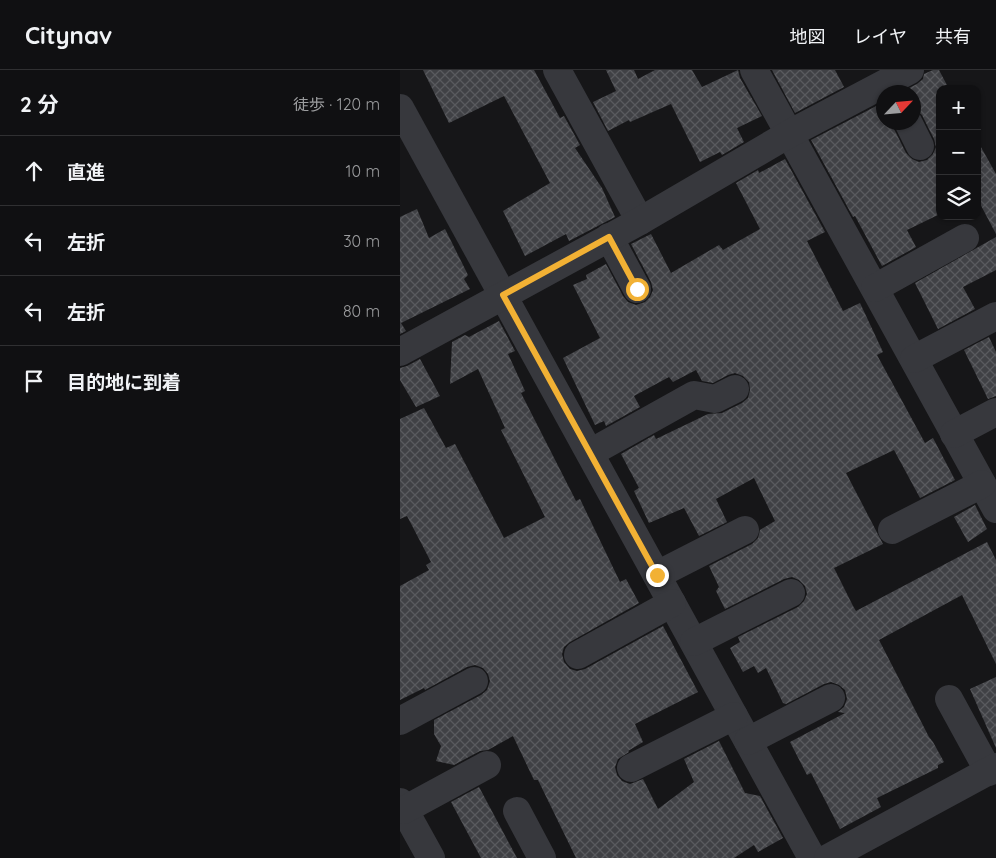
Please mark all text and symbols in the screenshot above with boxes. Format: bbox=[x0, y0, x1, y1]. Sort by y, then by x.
text: Citynav bbox=[25, 20, 112, 50]
text: 地図 bbox=[790, 25, 826, 48]
text: レイヤ bbox=[854, 25, 907, 48]
text: 共有 bbox=[935, 25, 971, 48]
north arrow bbox=[876, 85, 921, 130]
map controls bbox=[936, 85, 981, 220]
button: + bbox=[936, 85, 981, 130]
text: 2 分 bbox=[20, 91, 59, 117]
text: 徒歩 · 120 m bbox=[293, 94, 380, 114]
button: − bbox=[936, 130, 981, 175]
icon: ahead bbox=[20, 157, 48, 185]
text: 直進 bbox=[67, 160, 105, 184]
text: 10 m bbox=[346, 161, 380, 181]
button: layers bbox=[936, 175, 981, 220]
icon: left bbox=[20, 227, 48, 255]
text: 左折 bbox=[67, 230, 105, 254]
text: 30 m bbox=[343, 231, 380, 251]
route start bbox=[626, 278, 649, 301]
icon: left bbox=[20, 297, 48, 325]
text: 左折 bbox=[67, 300, 105, 324]
text: 80 m bbox=[343, 301, 380, 321]
icon: arrive bbox=[20, 367, 48, 395]
text: 目的地に到着 bbox=[67, 370, 181, 394]
route end bbox=[646, 564, 669, 587]

